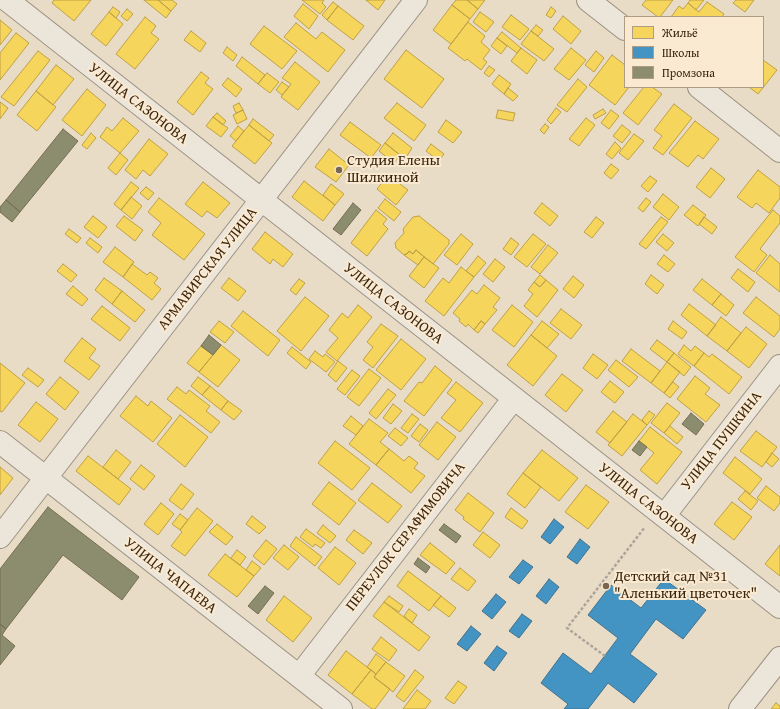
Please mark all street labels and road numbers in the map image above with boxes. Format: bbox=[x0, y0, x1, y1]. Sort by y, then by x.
street label: УЛИЦА САЗОНОВА bbox=[85, 59, 191, 149]
street label: АРМАВИРСКАЯ УЛИЦА bbox=[154, 204, 262, 334]
street label: УЛИЦА САЗОНОВА bbox=[340, 259, 446, 349]
street label: УЛИЦА ПУШКИНА bbox=[678, 388, 766, 494]
street label: ПЕРЕУЛОК СЕРАФИМОВИЧА bbox=[342, 459, 470, 615]
street label: УЛИЦА САЗОНОВА bbox=[595, 459, 701, 549]
street label: УЛИЦА ЧАПАЕВА bbox=[120, 534, 220, 618]

